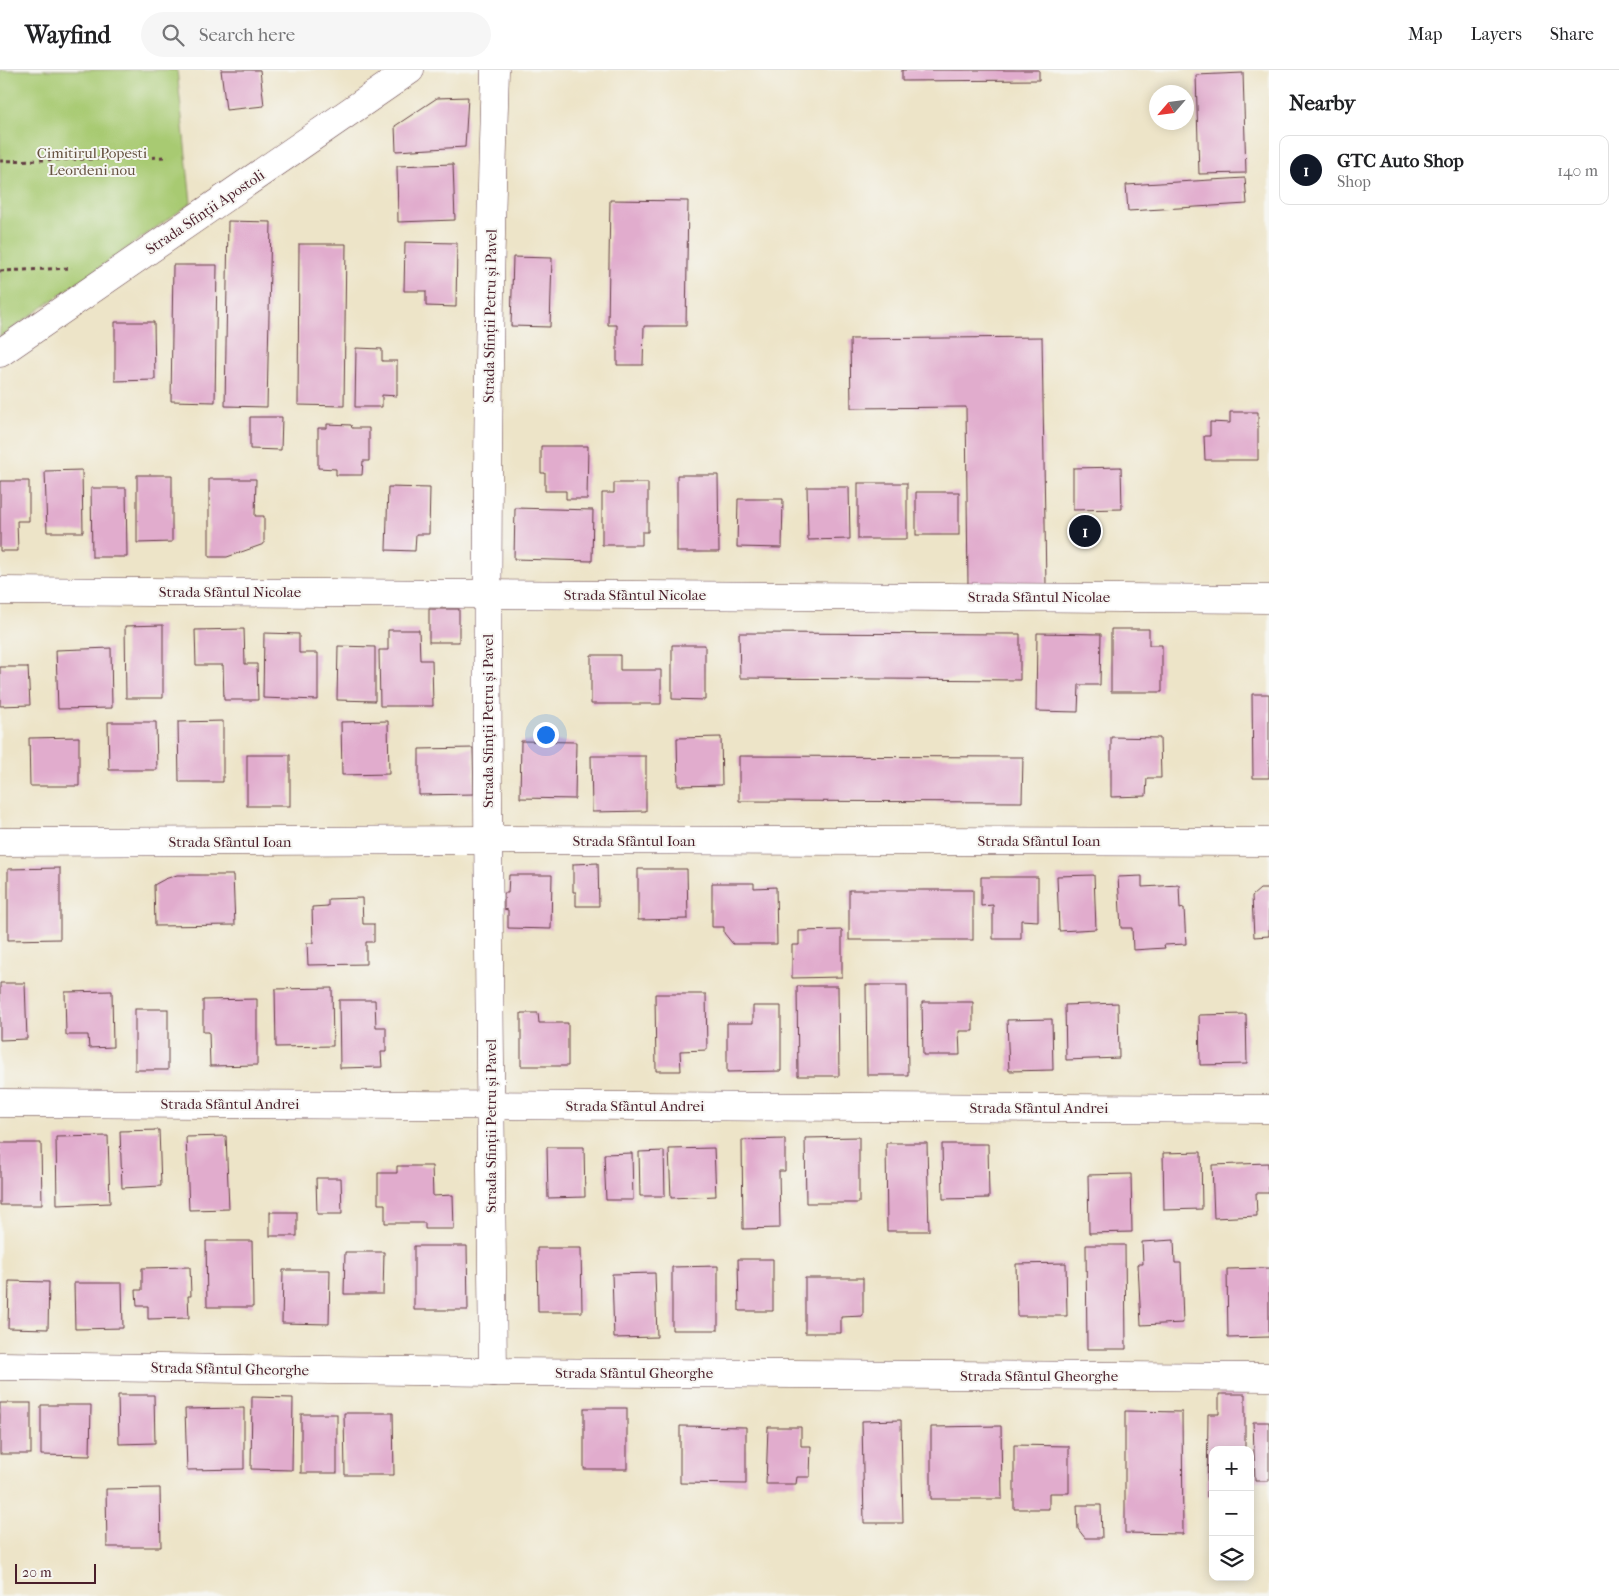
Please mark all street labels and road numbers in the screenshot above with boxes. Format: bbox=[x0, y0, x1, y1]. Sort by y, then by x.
street label: Strada Sfinții Apostoli bbox=[142, 165, 268, 258]
street label: Strada Sfinții Petru și Pavel bbox=[479, 229, 501, 403]
street label: Strada Sfântul Nicolae bbox=[159, 583, 302, 601]
street label: Strada Sfântul Nicolae bbox=[564, 586, 707, 604]
street label: Strada Sfântul Nicolae bbox=[968, 588, 1111, 606]
street label: Strada Sfinții Petru și Pavel bbox=[479, 634, 497, 808]
street label: Strada Sfântul Ioan bbox=[572, 832, 696, 850]
street label: Strada Sfântul Ioan bbox=[977, 832, 1101, 850]
street label: Strada Sfântul Ioan bbox=[168, 833, 292, 851]
street label: Strada Sfinții Petru și Pavel bbox=[482, 1039, 500, 1213]
street label: Strada Sfântul Andrei bbox=[161, 1095, 300, 1113]
street label: Strada Sfântul Andrei bbox=[566, 1097, 705, 1115]
street label: Strada Sfântul Andrei bbox=[970, 1099, 1109, 1117]
street label: Strada Sfântul Gheorghe bbox=[151, 1359, 310, 1379]
street label: Strada Sfântul Gheorghe bbox=[555, 1364, 714, 1382]
street label: Strada Sfântul Gheorghe bbox=[960, 1367, 1119, 1385]

